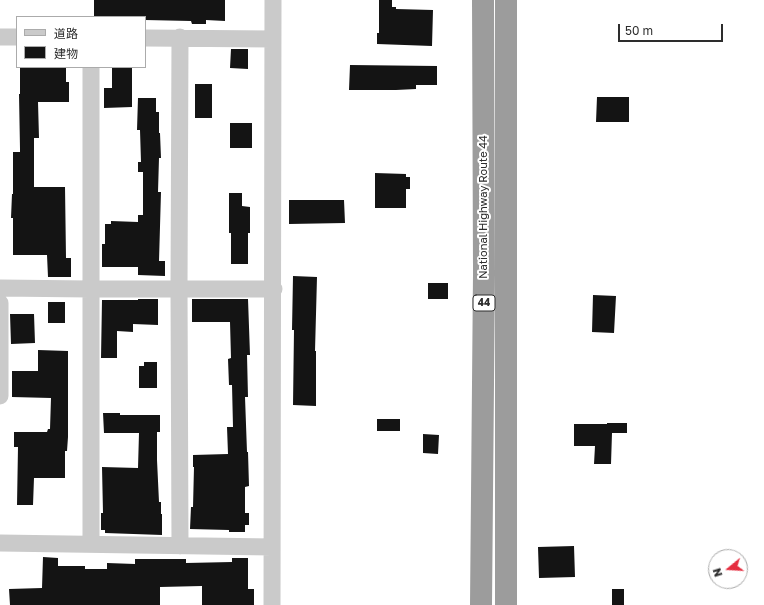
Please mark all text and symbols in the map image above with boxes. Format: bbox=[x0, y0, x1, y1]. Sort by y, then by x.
legend bbox=[16, 16, 146, 68]
scale bar bbox=[620, 16, 725, 42]
text: 50 m bbox=[625, 23, 653, 38]
text: 道路 bbox=[54, 26, 78, 41]
text: 建物 bbox=[54, 46, 78, 61]
street label: National Highway Route 44 bbox=[477, 135, 491, 279]
road number: 44 bbox=[473, 295, 495, 311]
north arrow bbox=[708, 549, 748, 589]
text: N bbox=[710, 567, 725, 579]

